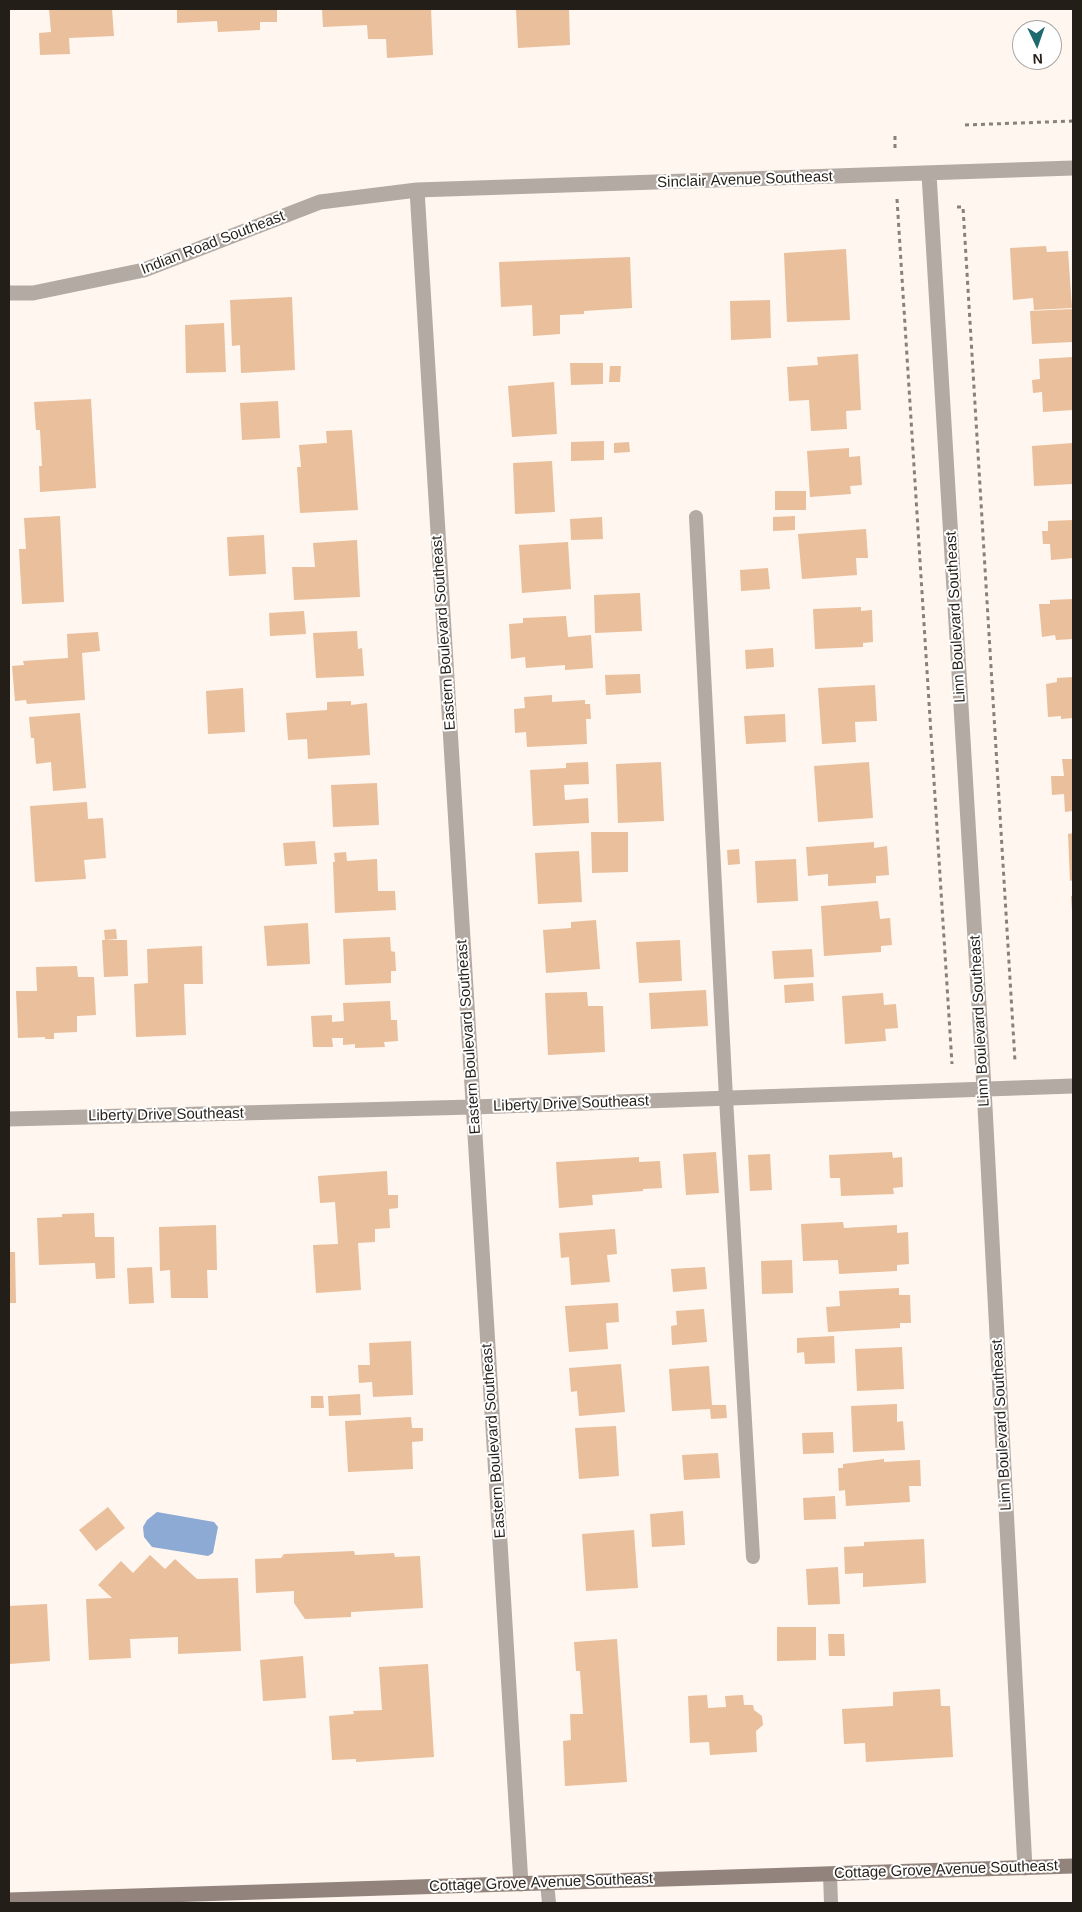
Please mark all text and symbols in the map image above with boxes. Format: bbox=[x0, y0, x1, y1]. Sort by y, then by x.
north arrow bbox=[1012, 20, 1062, 70]
text: N bbox=[1032, 51, 1043, 67]
street label: Sinclair Avenue Southeast bbox=[657, 168, 833, 192]
street label: Indian Road Southeast bbox=[139, 207, 287, 279]
street label: Linn Boulevard Southeast bbox=[943, 531, 969, 703]
street label: Eastern Boulevard Southeast bbox=[428, 535, 460, 731]
street label: Linn Boulevard Southeast bbox=[967, 935, 993, 1107]
street label: Eastern Boulevard Southeast bbox=[453, 939, 485, 1135]
street label: Liberty Drive Southeast bbox=[493, 1092, 649, 1116]
street label: Liberty Drive Southeast bbox=[88, 1105, 244, 1125]
street label: Linn Boulevard Southeast bbox=[989, 1339, 1015, 1511]
street label: Eastern Boulevard Southeast bbox=[478, 1343, 510, 1539]
street label: Cottage Grove Avenue Southeast bbox=[834, 1857, 1058, 1883]
street label: Cottage Grove Avenue Southeast bbox=[429, 1870, 653, 1896]

